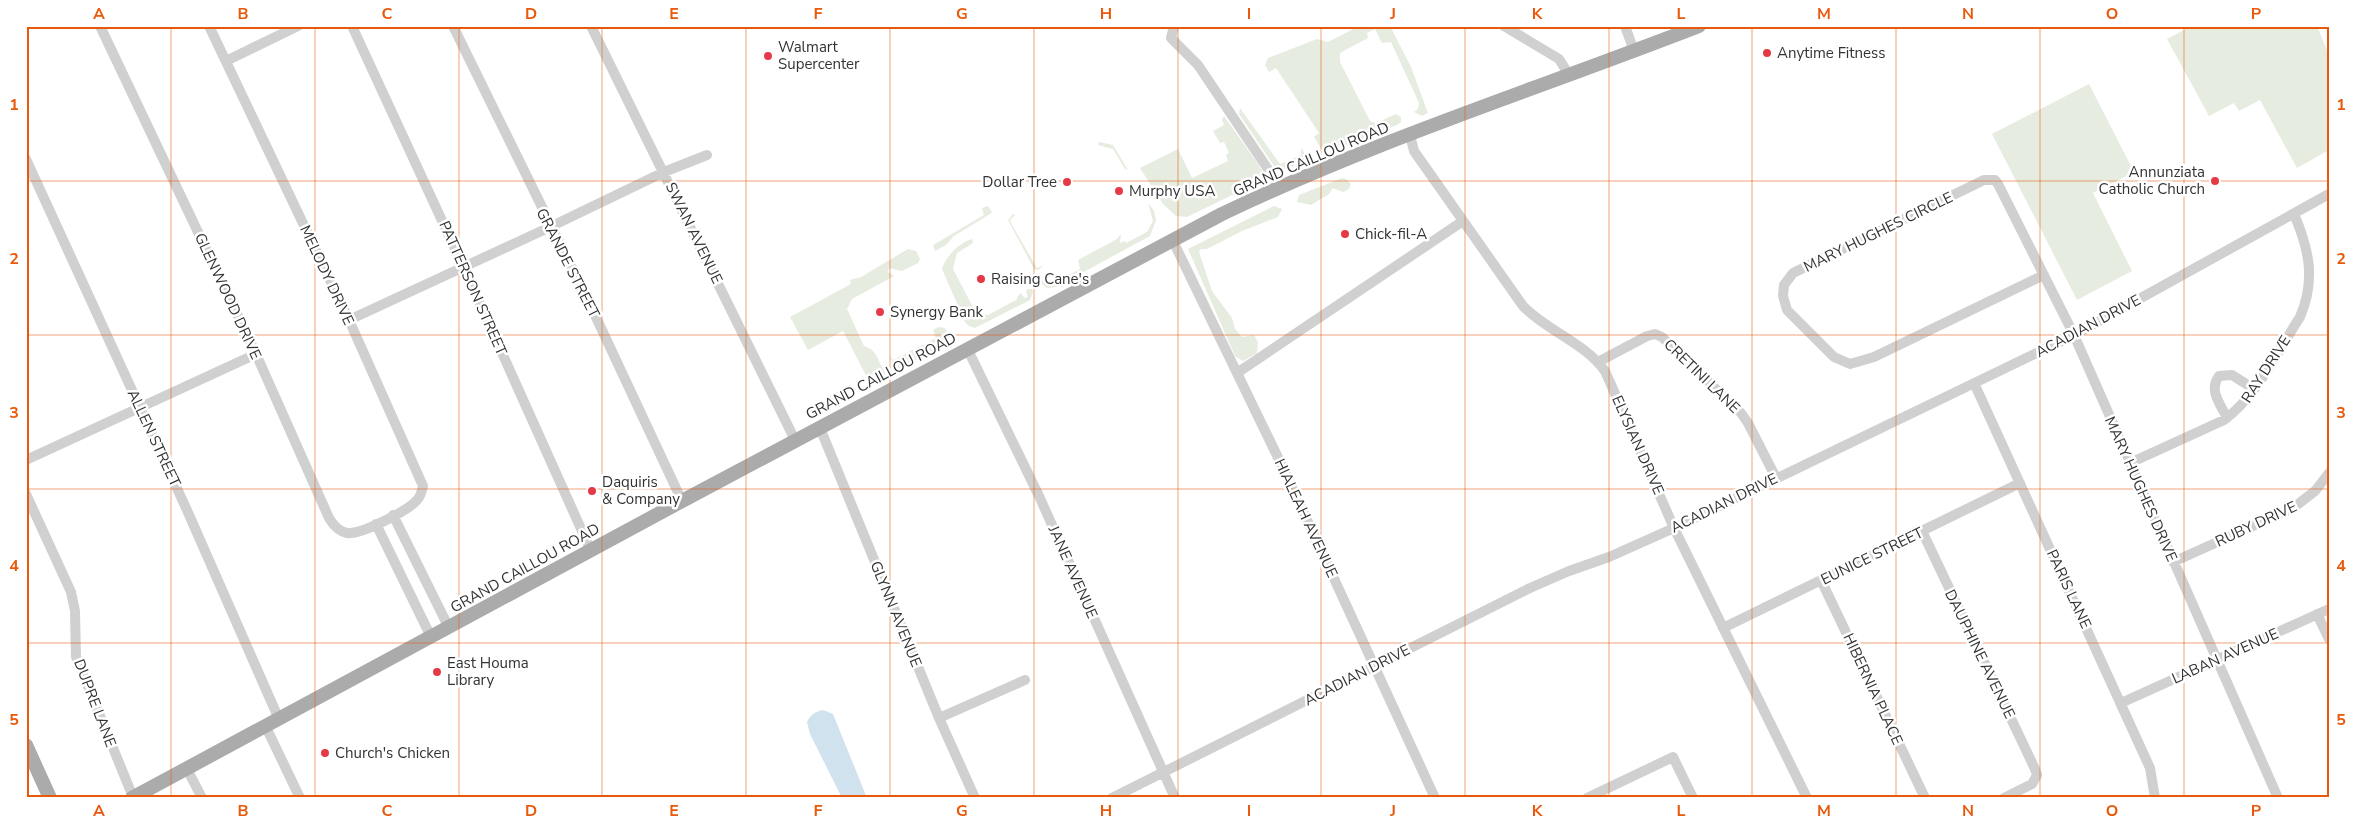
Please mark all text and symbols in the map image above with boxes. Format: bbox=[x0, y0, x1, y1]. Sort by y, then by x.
text: A bbox=[93, 3, 105, 25]
text: B bbox=[237, 3, 249, 25]
text: C bbox=[382, 3, 393, 25]
text: D bbox=[525, 3, 537, 25]
text: E bbox=[669, 3, 679, 25]
text: F bbox=[814, 3, 823, 25]
text: G bbox=[956, 3, 968, 25]
text: H bbox=[1100, 3, 1112, 25]
text: I bbox=[1247, 3, 1251, 25]
text: J bbox=[1389, 3, 1396, 25]
text: K bbox=[1532, 3, 1544, 25]
text: L bbox=[1677, 3, 1686, 25]
text: M bbox=[1817, 3, 1831, 25]
text: N bbox=[1962, 3, 1974, 25]
text: O bbox=[2106, 3, 2118, 25]
text: P bbox=[2251, 3, 2261, 25]
place label: Walmart Supercenter bbox=[778, 37, 860, 74]
place label: Anytime Fitness bbox=[1777, 43, 1886, 63]
marker: Anytime Fitness bbox=[1761, 47, 1773, 59]
marker: Walmart Supercenter bbox=[762, 50, 774, 62]
text: 1 bbox=[9, 94, 19, 116]
text: 1 bbox=[2336, 94, 2346, 116]
street label: GRAND CAILLOU ROAD bbox=[1230, 117, 1392, 201]
place label: Annunziata Catholic Church bbox=[2099, 162, 2205, 199]
place label: Dollar Tree bbox=[982, 172, 1057, 192]
marker: Annunziata Catholic Church bbox=[2209, 175, 2221, 187]
marker: Dollar Tree bbox=[1061, 176, 1073, 188]
street label: SWAN AVENUE bbox=[661, 179, 727, 287]
place label: Murphy USA bbox=[1129, 181, 1215, 201]
marker: Murphy USA bbox=[1113, 185, 1125, 197]
street label: MARY HUGHES CIRCLE bbox=[1800, 187, 1956, 277]
street label: GRANDE STREET bbox=[532, 205, 604, 321]
street label: PATTERSON STREET bbox=[434, 218, 512, 358]
street label: MELODY DRIVE bbox=[295, 222, 359, 328]
place label: Chick-fil-A bbox=[1355, 224, 1427, 244]
marker: Chick-fil-A bbox=[1339, 228, 1351, 240]
street label: GLENWOOD DRIVE bbox=[190, 230, 266, 362]
text: 2 bbox=[9, 248, 19, 270]
text: 2 bbox=[2336, 248, 2346, 270]
place label: Raising Cane's bbox=[991, 269, 1089, 289]
marker: Raising Cane's bbox=[975, 273, 987, 285]
street label: ACADIAN DRIVE bbox=[2032, 290, 2144, 362]
place label: Synergy Bank bbox=[890, 302, 984, 322]
marker: Synergy Bank bbox=[874, 306, 886, 318]
street label: GRAND CAILLOU ROAD bbox=[802, 328, 960, 424]
street label: RAY DRIVE bbox=[2237, 331, 2295, 407]
street label: CRETINI LANE bbox=[1659, 334, 1745, 418]
street label: ALLEN STREET bbox=[123, 386, 185, 490]
street label: ELYSIAN DRIVE bbox=[1607, 392, 1669, 498]
text: 3 bbox=[9, 402, 19, 424]
text: 3 bbox=[2336, 402, 2346, 424]
street label: MARY HUGHES DRIVE bbox=[2100, 413, 2182, 565]
street label: HIALEAH AVENUE bbox=[1270, 455, 1342, 581]
street label: ACADIAN DRIVE bbox=[1667, 468, 1781, 538]
place label: Daquiris & Company bbox=[602, 472, 680, 509]
marker: Daquiris & Company bbox=[586, 485, 598, 497]
street label: RUBY DRIVE bbox=[2212, 496, 2300, 552]
street label: GRAND CAILLOU ROAD bbox=[447, 519, 603, 617]
street label: JANE AVENUE bbox=[1043, 522, 1102, 622]
street label: EUNICE STREET bbox=[1817, 523, 1927, 589]
street label: PARIS LANE bbox=[2042, 546, 2096, 632]
text: 4 bbox=[9, 555, 19, 577]
text: 4 bbox=[2336, 555, 2346, 577]
street label: GLYNN AVENUE bbox=[866, 558, 926, 670]
street label: DAUPHINE AVENUE bbox=[1940, 586, 2020, 722]
street label: LABAN AVENUE bbox=[2169, 624, 2281, 688]
street label: HIBERNIA PLACE bbox=[1838, 630, 1908, 748]
street label: ACADIAN DRIVE bbox=[1301, 640, 1413, 710]
place label: East Houma Library bbox=[447, 653, 529, 690]
street label: DUPRE LANE bbox=[69, 656, 121, 750]
marker: East Houma Library bbox=[431, 666, 443, 678]
text: 5 bbox=[9, 709, 19, 731]
text: 5 bbox=[2336, 709, 2346, 731]
place label: Church's Chicken bbox=[335, 743, 450, 763]
marker: Church's Chicken bbox=[319, 747, 331, 759]
text: A bbox=[93, 800, 105, 822]
text: B bbox=[237, 800, 249, 822]
text: C bbox=[382, 800, 393, 822]
text: D bbox=[525, 800, 537, 822]
text: E bbox=[669, 800, 679, 822]
text: F bbox=[814, 800, 823, 822]
text: G bbox=[956, 800, 968, 822]
text: H bbox=[1100, 800, 1112, 822]
text: I bbox=[1247, 800, 1251, 822]
text: J bbox=[1389, 800, 1396, 822]
text: K bbox=[1532, 800, 1544, 822]
text: L bbox=[1677, 800, 1686, 822]
text: M bbox=[1817, 800, 1831, 822]
text: N bbox=[1962, 800, 1974, 822]
text: O bbox=[2106, 800, 2118, 822]
text: P bbox=[2251, 800, 2261, 822]

